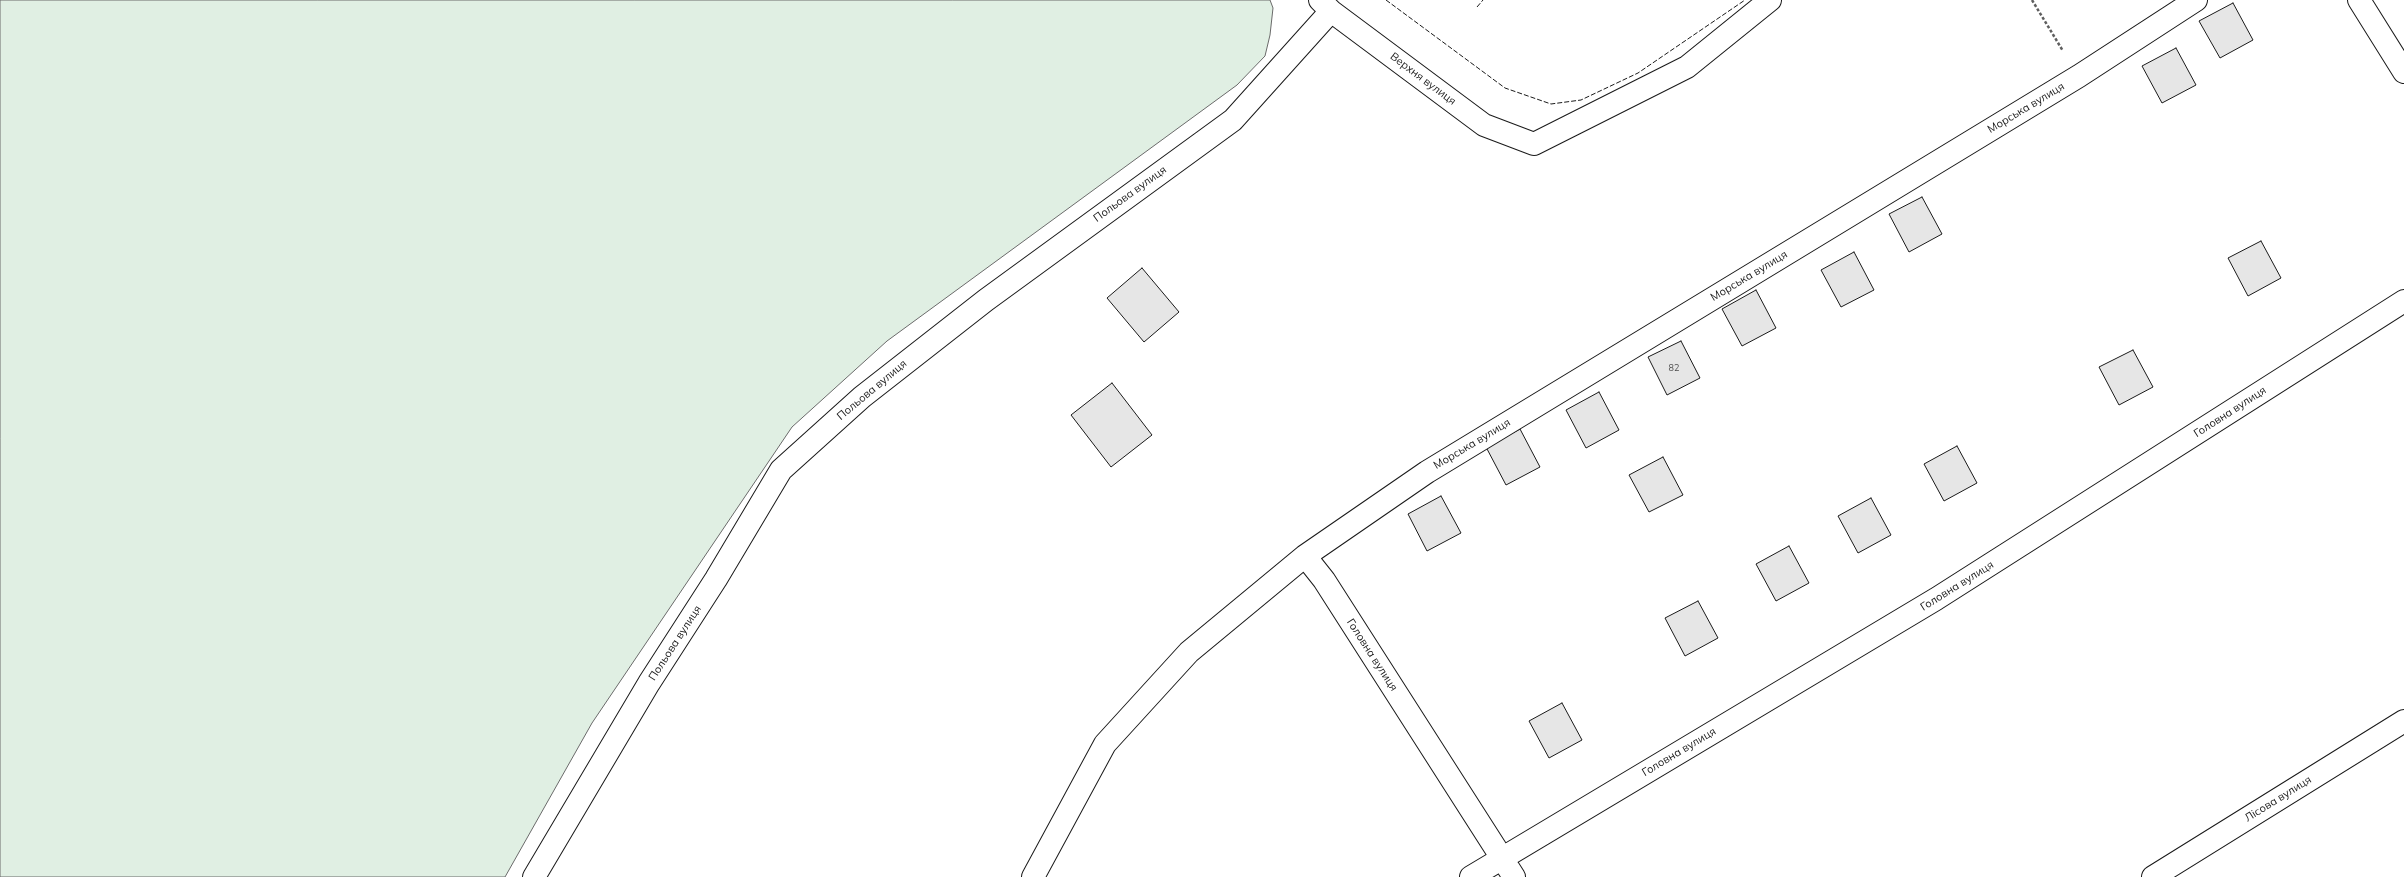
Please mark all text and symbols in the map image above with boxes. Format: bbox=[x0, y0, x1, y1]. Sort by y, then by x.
street label: Верхня вулиця bbox=[1387, 50, 1459, 108]
street label: Морська вулиця bbox=[1985, 80, 2067, 136]
street label: Польова вулиця bbox=[1091, 163, 1169, 225]
street label: Морська вулиця bbox=[1708, 248, 1790, 304]
street label: Польова вулиця bbox=[835, 357, 909, 423]
house number: 82 bbox=[1669, 363, 1679, 373]
street label: Головна вулиця bbox=[2191, 384, 2269, 440]
street label: Морська вулиця bbox=[1431, 416, 1513, 472]
street label: Головна вулиця bbox=[1918, 558, 1996, 614]
street label: Польова вулиця bbox=[646, 603, 704, 683]
street label: Головна вулиця bbox=[1344, 616, 1400, 694]
street label: Головна вулиця bbox=[1640, 725, 1718, 779]
street label: Лісова вулиця bbox=[2242, 773, 2314, 825]

